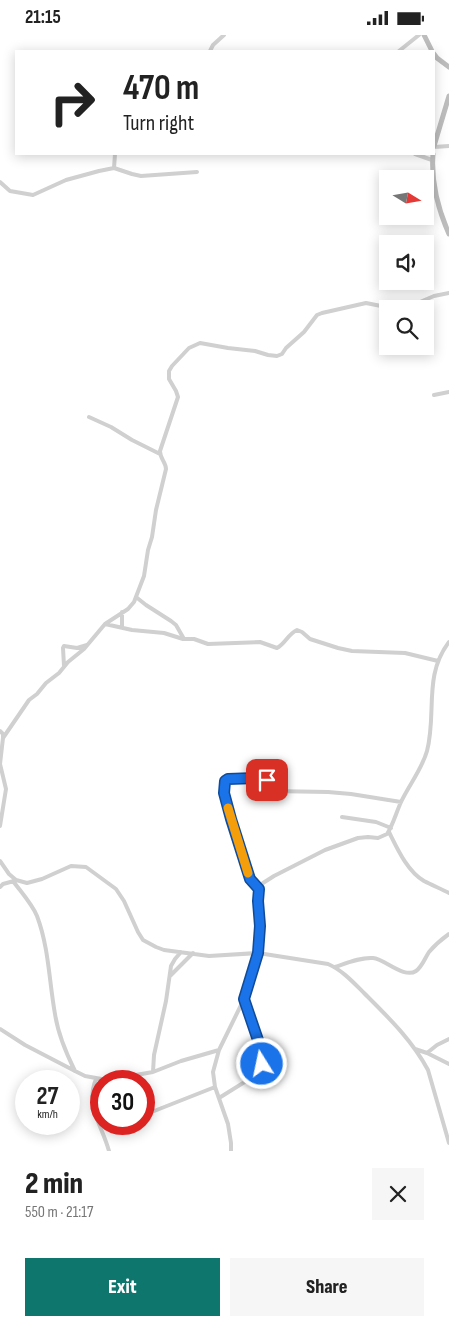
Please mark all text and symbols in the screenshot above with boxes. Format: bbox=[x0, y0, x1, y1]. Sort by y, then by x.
text: 21:15 bbox=[25, 6, 61, 29]
text: 470 m bbox=[123, 67, 199, 110]
icon: right bbox=[40, 70, 105, 135]
text: Turn right bbox=[123, 110, 194, 137]
north arrow bbox=[379, 170, 434, 225]
map controls bbox=[379, 170, 434, 355]
button: sound bbox=[379, 235, 434, 290]
button: search bbox=[379, 300, 434, 355]
pin bbox=[246, 759, 288, 801]
icon: arrive bbox=[253, 766, 281, 794]
position arrow bbox=[235, 1037, 287, 1089]
speed limit sign: 30 bbox=[90, 1070, 155, 1135]
text: 27 bbox=[37, 1081, 58, 1112]
text: km/h bbox=[37, 1107, 58, 1122]
text: 2 min bbox=[25, 1166, 83, 1202]
button: close bbox=[372, 1168, 424, 1220]
text: 550 m · 21:17 bbox=[25, 1203, 93, 1222]
button: Exit bbox=[25, 1258, 220, 1316]
button: Share bbox=[230, 1258, 424, 1316]

